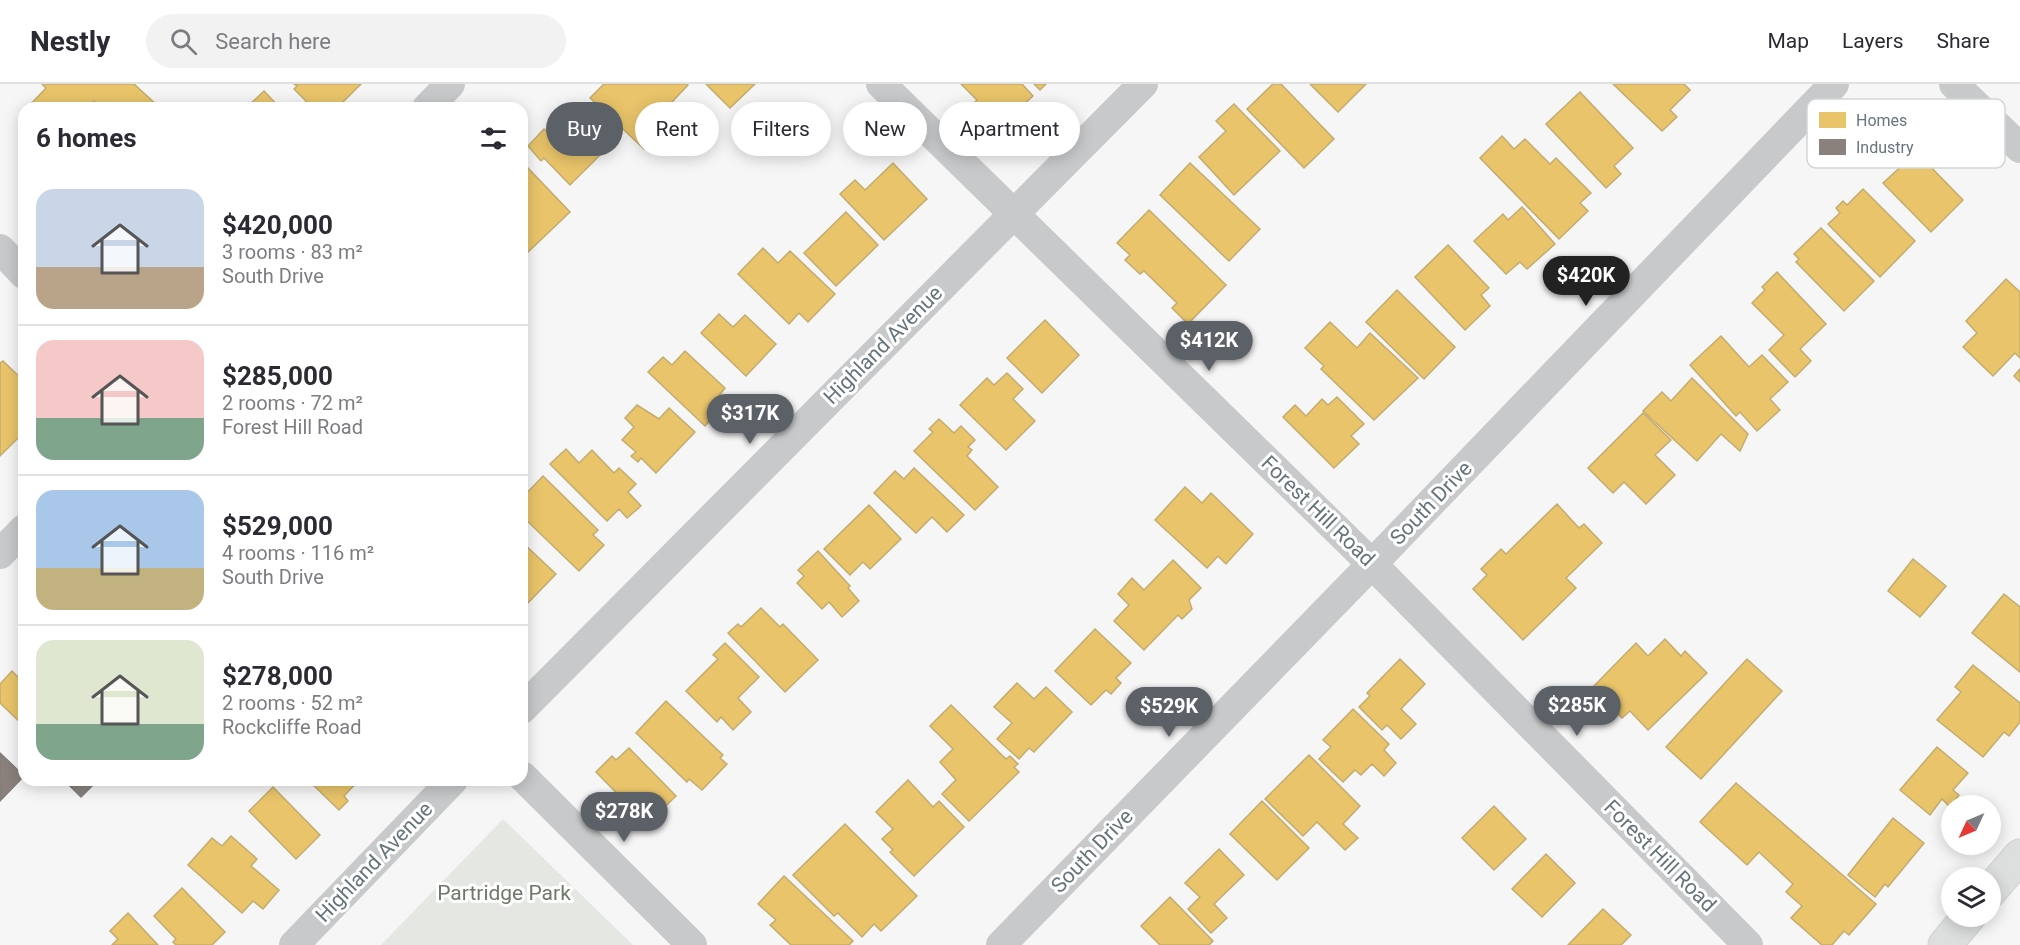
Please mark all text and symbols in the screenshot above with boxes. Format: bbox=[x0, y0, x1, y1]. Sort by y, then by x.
search box bbox=[146, 14, 566, 68]
text: Nestly bbox=[30, 25, 110, 58]
icon: search bbox=[167, 25, 200, 58]
text: Search here bbox=[215, 29, 331, 54]
text: Map bbox=[1767, 29, 1809, 53]
text: Layers bbox=[1842, 29, 1903, 53]
text: Share bbox=[1936, 29, 1990, 53]
legend bbox=[1807, 99, 2005, 168]
chip: Buy bbox=[546, 102, 623, 156]
chip: Rent bbox=[635, 102, 719, 156]
chip: Filters bbox=[731, 102, 831, 156]
chip: New bbox=[843, 102, 927, 156]
chip: Apartment bbox=[939, 102, 1080, 156]
text: Homes bbox=[1856, 111, 1907, 130]
icon: filters bbox=[477, 122, 510, 155]
text: 6 homes bbox=[36, 123, 137, 153]
text: Industry bbox=[1856, 138, 1914, 157]
text: $420,000 bbox=[222, 210, 333, 240]
icon: home bbox=[84, 213, 156, 285]
text: 3 rooms · 83 m² bbox=[222, 240, 363, 264]
pin: $420K bbox=[1544, 256, 1628, 307]
text: $420K bbox=[1557, 263, 1615, 287]
text: South Drive bbox=[222, 264, 324, 288]
street label: Highland Avenue bbox=[819, 281, 947, 409]
pin: $412K bbox=[1167, 321, 1251, 372]
text: $412K bbox=[1180, 328, 1238, 352]
text: $285,000 bbox=[222, 361, 333, 391]
icon: home bbox=[84, 364, 156, 436]
text: 2 rooms · 72 m² bbox=[222, 391, 363, 415]
pin: $317K bbox=[708, 394, 792, 445]
text: $317K bbox=[721, 401, 779, 425]
text: Forest Hill Road bbox=[222, 415, 363, 439]
street label: Forest Hill Road bbox=[1256, 451, 1380, 571]
street label: South Drive bbox=[1385, 456, 1477, 550]
text: $529,000 bbox=[222, 511, 333, 541]
icon: home bbox=[84, 514, 156, 586]
text: 4 rooms · 116 m² bbox=[222, 541, 374, 565]
text: South Drive bbox=[222, 565, 324, 589]
text: $278,000 bbox=[222, 661, 333, 691]
icon: home bbox=[84, 664, 156, 736]
pin: $285K bbox=[1535, 686, 1619, 737]
pin: $529K bbox=[1127, 687, 1211, 738]
text: 2 rooms · 52 m² bbox=[222, 691, 363, 715]
text: $285K bbox=[1548, 693, 1606, 717]
text: $529K bbox=[1140, 694, 1198, 718]
text: Rockcliffe Road bbox=[222, 715, 361, 739]
pin: $278K bbox=[582, 792, 666, 843]
street label: Forest Hill Road bbox=[1599, 795, 1721, 917]
north arrow bbox=[1941, 795, 2001, 855]
map controls bbox=[1941, 795, 2001, 927]
street label: Highland Avenue bbox=[311, 797, 437, 927]
text: $278K bbox=[595, 799, 653, 823]
street label: South Drive bbox=[1046, 804, 1138, 898]
button: layers bbox=[1941, 867, 2001, 927]
park label: Partridge Park bbox=[437, 881, 571, 905]

